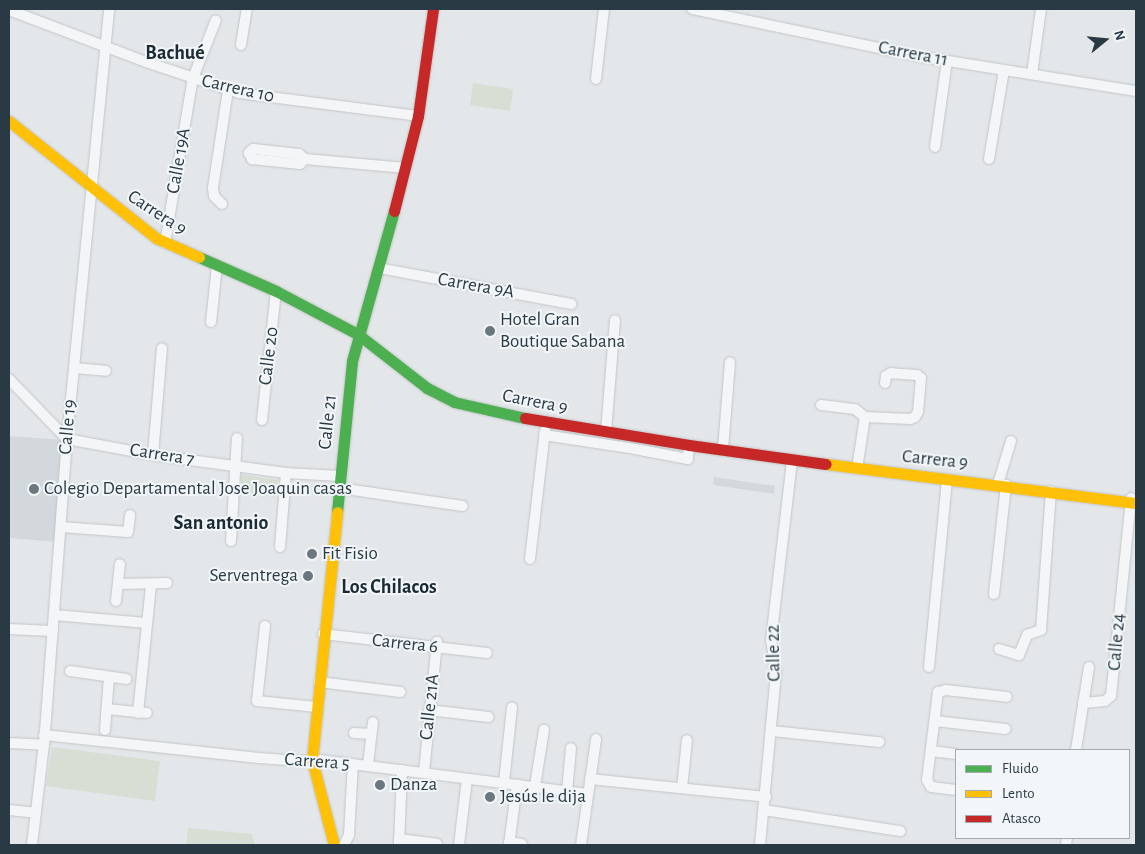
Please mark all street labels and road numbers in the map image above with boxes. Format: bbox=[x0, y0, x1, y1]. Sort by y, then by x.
street label: Carrera 11 bbox=[876, 36, 950, 72]
street label: Carrera 10 bbox=[199, 70, 277, 108]
street label: Calle 19A bbox=[162, 126, 196, 196]
street label: Carrera 9 bbox=[123, 185, 191, 241]
street label: Carrera 9A bbox=[436, 268, 516, 304]
street label: Calle 20 bbox=[254, 326, 284, 386]
street label: Carrera 9 bbox=[500, 384, 570, 420]
street label: Calle 21 bbox=[314, 393, 342, 451]
street label: Calle 19 bbox=[54, 398, 82, 456]
street label: Carrera 7 bbox=[128, 439, 196, 471]
street label: Carrera 9 bbox=[901, 445, 969, 475]
street label: Calle 24 bbox=[1103, 612, 1131, 672]
street label: Calle 22 bbox=[762, 624, 786, 682]
street label: Carrera 6 bbox=[371, 629, 439, 659]
street label: Calle 21A bbox=[415, 673, 445, 741]
street label: Carrera 5 bbox=[284, 748, 350, 776]

